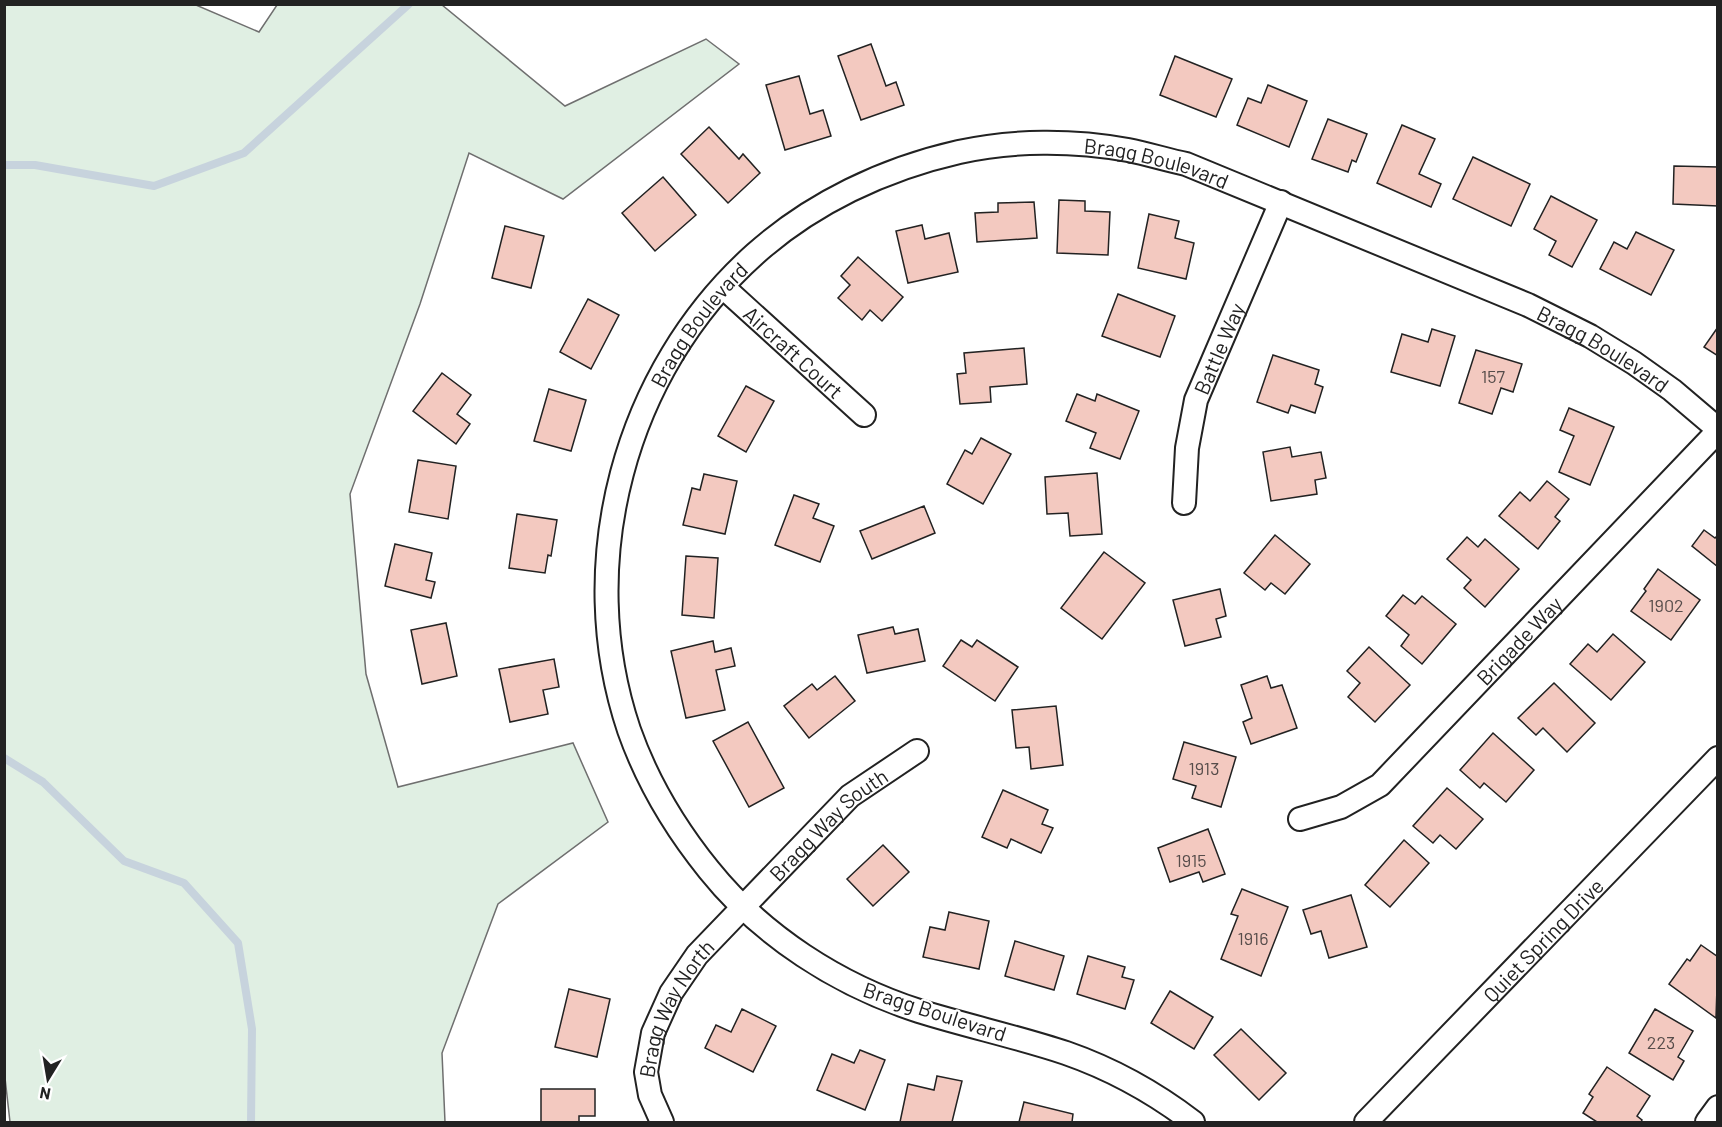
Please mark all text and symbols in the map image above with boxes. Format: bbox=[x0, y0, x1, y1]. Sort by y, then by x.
street label: Bragg Boulevard bbox=[1083, 132, 1233, 193]
street label: Bragg Boulevard bbox=[644, 256, 752, 391]
street label: Battle Way bbox=[1188, 299, 1249, 398]
street label: Bragg Boulevard bbox=[1533, 299, 1674, 397]
street label: Aircraft Court bbox=[739, 300, 849, 403]
house number: 157 bbox=[1481, 365, 1506, 387]
street label: Brigade Way bbox=[1470, 590, 1567, 689]
house number: 1902 bbox=[1648, 594, 1684, 616]
house number: 1913 bbox=[1189, 757, 1219, 779]
street label: Bragg Way South bbox=[763, 762, 892, 885]
house number: 1915 bbox=[1176, 849, 1206, 871]
street label: Quiet Spring Drive bbox=[1477, 872, 1608, 1006]
house number: 1916 bbox=[1238, 927, 1268, 949]
street label: Bragg Way North bbox=[633, 933, 718, 1079]
street label: Bragg Boulevard bbox=[860, 976, 1010, 1046]
house number: 223 bbox=[1647, 1031, 1675, 1053]
north arrow bbox=[18, 1049, 78, 1109]
text: N bbox=[38, 1084, 52, 1105]

